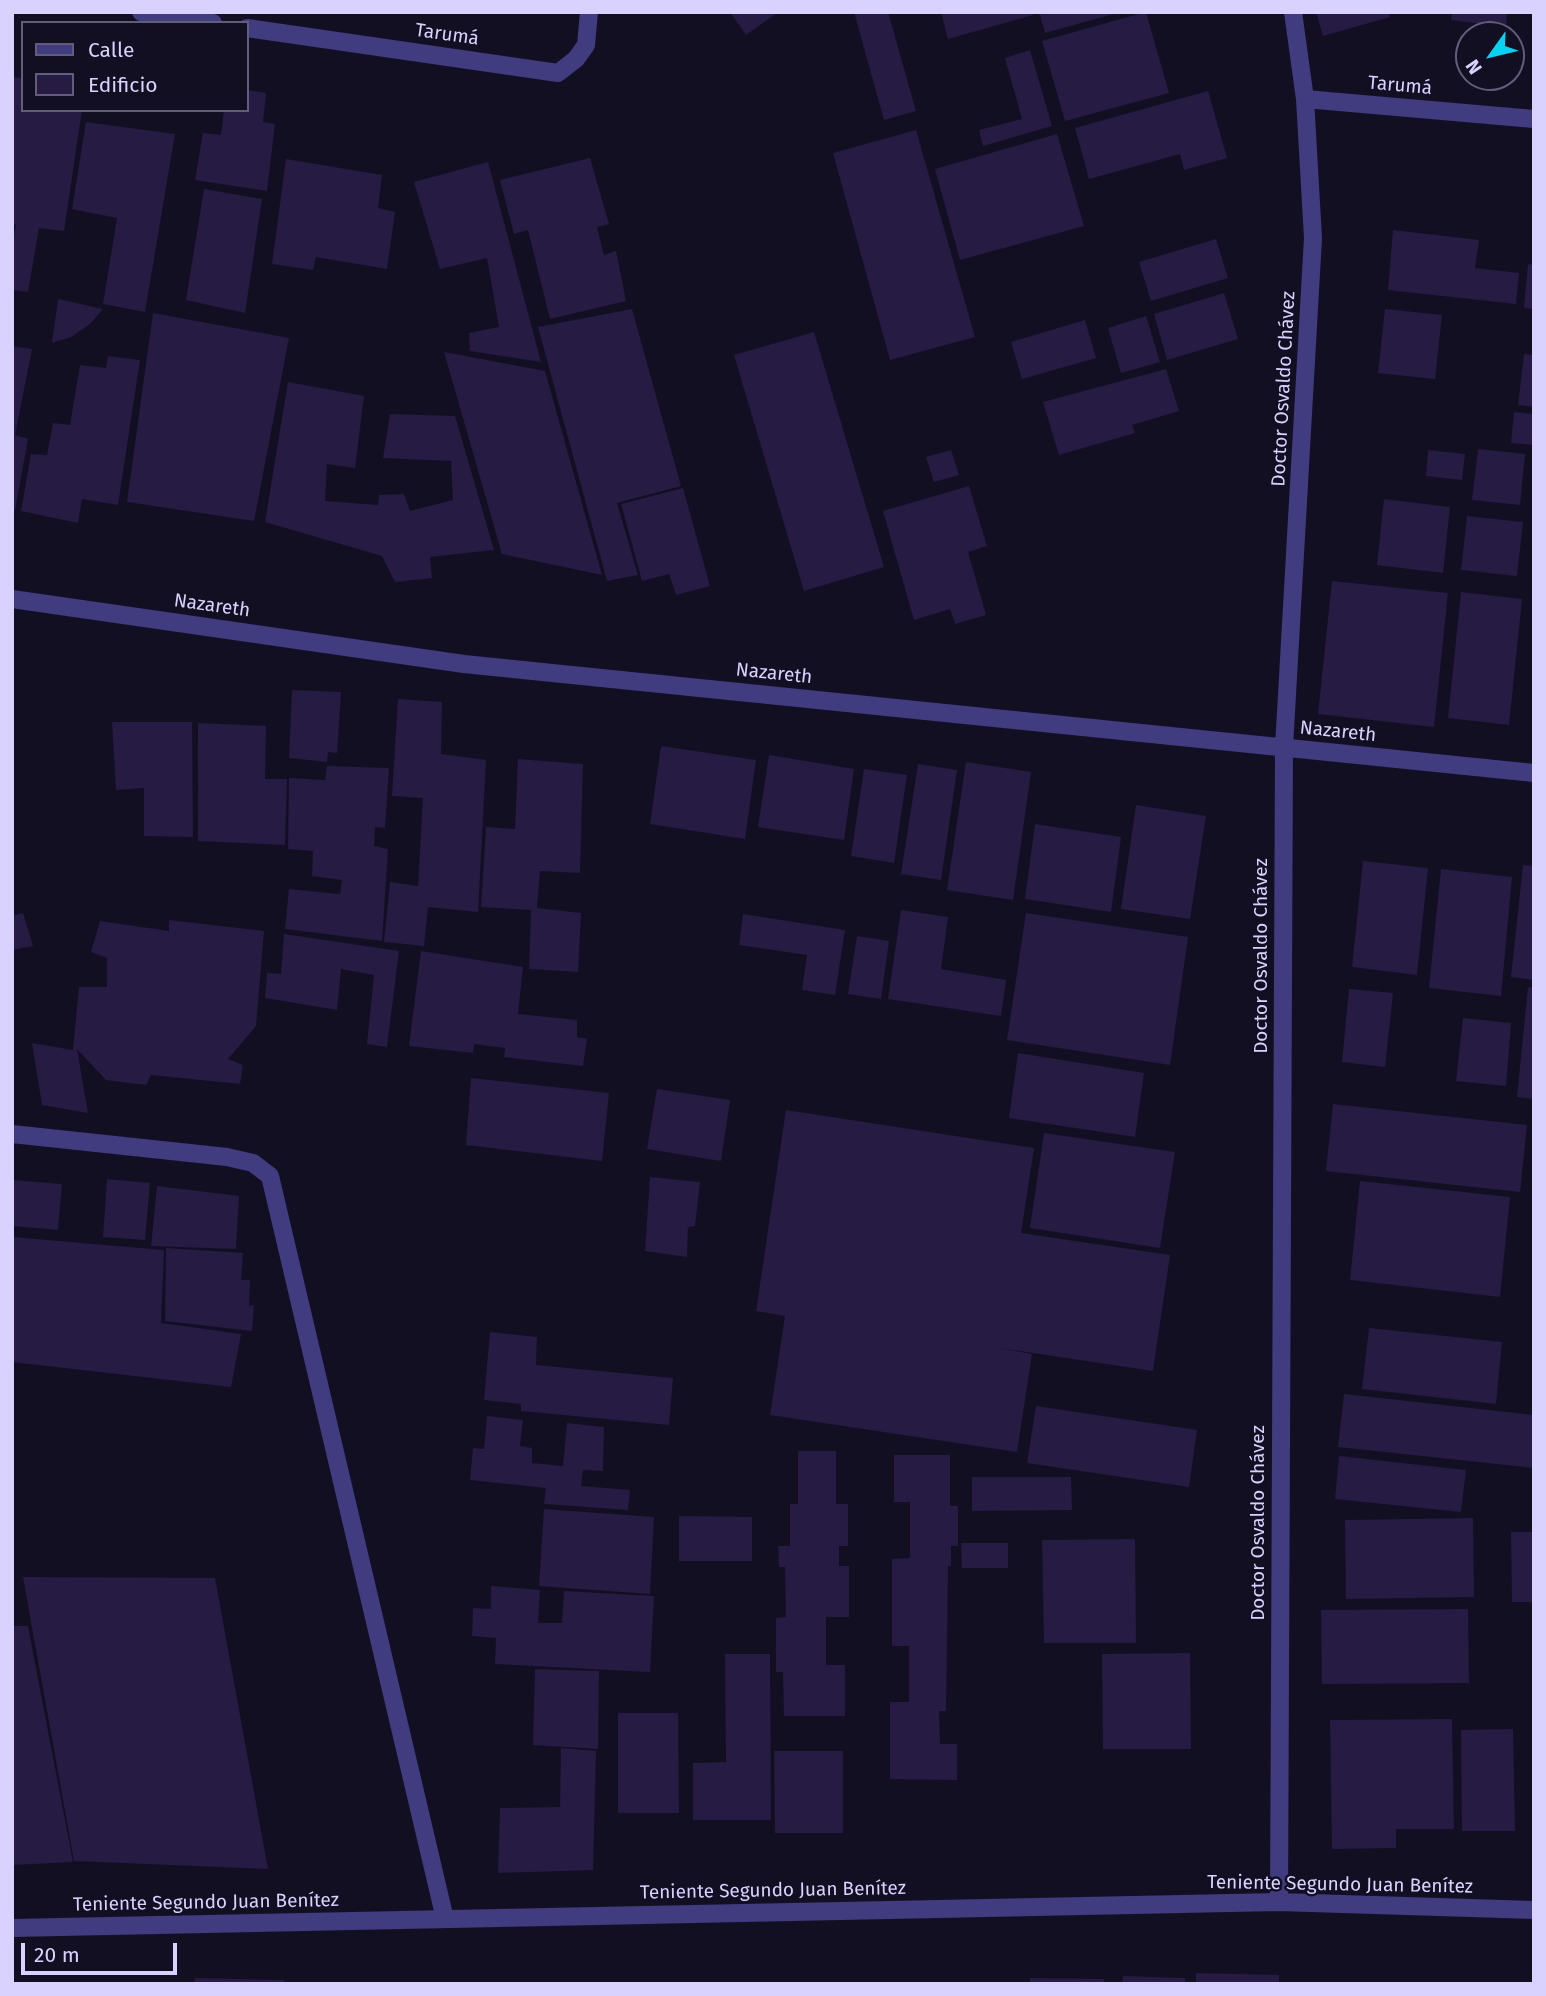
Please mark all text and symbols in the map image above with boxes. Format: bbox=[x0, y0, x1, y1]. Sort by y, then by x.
street label: Tarumá bbox=[414, 19, 480, 51]
legend bbox=[21, 21, 248, 112]
north arrow bbox=[1455, 21, 1525, 91]
text: Calle bbox=[88, 37, 134, 63]
text: N bbox=[1461, 55, 1487, 79]
text: Edificio bbox=[88, 72, 158, 98]
street label: Tarumá bbox=[1367, 72, 1433, 100]
street label: Doctor Osvaldo Chávez bbox=[1267, 291, 1301, 487]
street label: Nazareth bbox=[172, 589, 252, 623]
street label: Nazareth bbox=[735, 659, 813, 689]
street label: Nazareth bbox=[1299, 717, 1377, 747]
street label: Doctor Osvaldo Chávez bbox=[1251, 858, 1273, 1054]
street label: Doctor Osvaldo Chávez bbox=[1248, 1425, 1270, 1621]
street label: Teniente Segundo Juan Benítez bbox=[1207, 1871, 1473, 1899]
street label: Teniente Segundo Juan Benítez bbox=[640, 1877, 906, 1905]
street label: Teniente Segundo Juan Benítez bbox=[73, 1889, 339, 1917]
scale bar bbox=[24, 1930, 180, 1974]
text: 20 m bbox=[34, 1942, 80, 1968]

